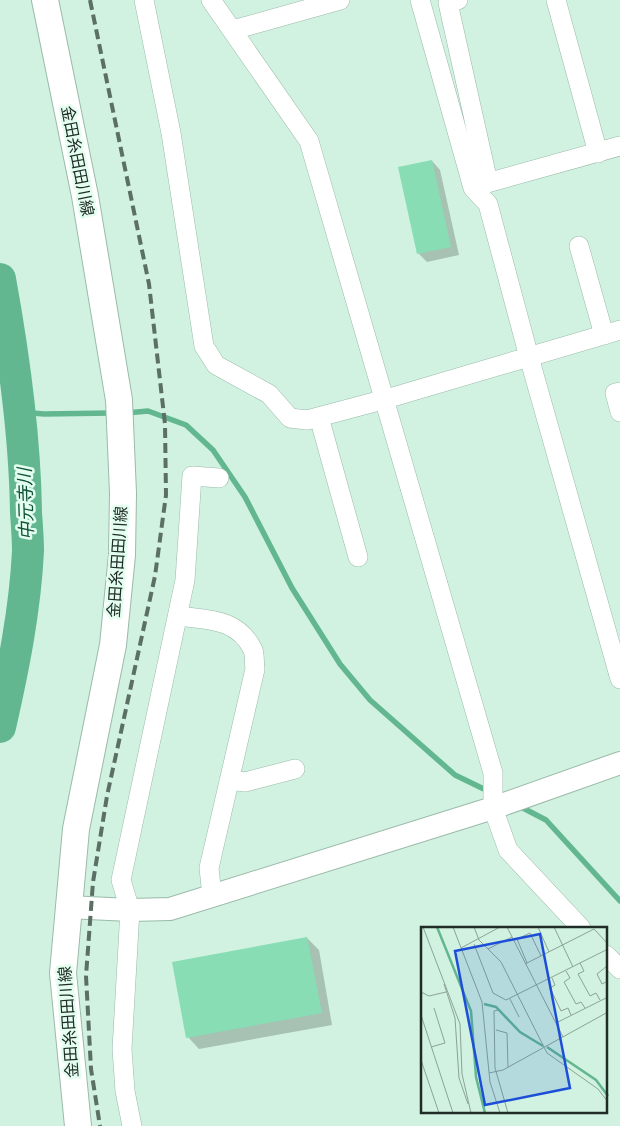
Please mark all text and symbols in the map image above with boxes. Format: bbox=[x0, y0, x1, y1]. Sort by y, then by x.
street label: 金田糸田田川線 bbox=[56, 104, 98, 218]
water label: 中元寺川 bbox=[14, 466, 38, 540]
street label: 金田糸田田川線 bbox=[104, 505, 132, 619]
inset map bbox=[421, 927, 608, 1114]
street label: 金田糸田田川線 bbox=[55, 965, 83, 1079]

